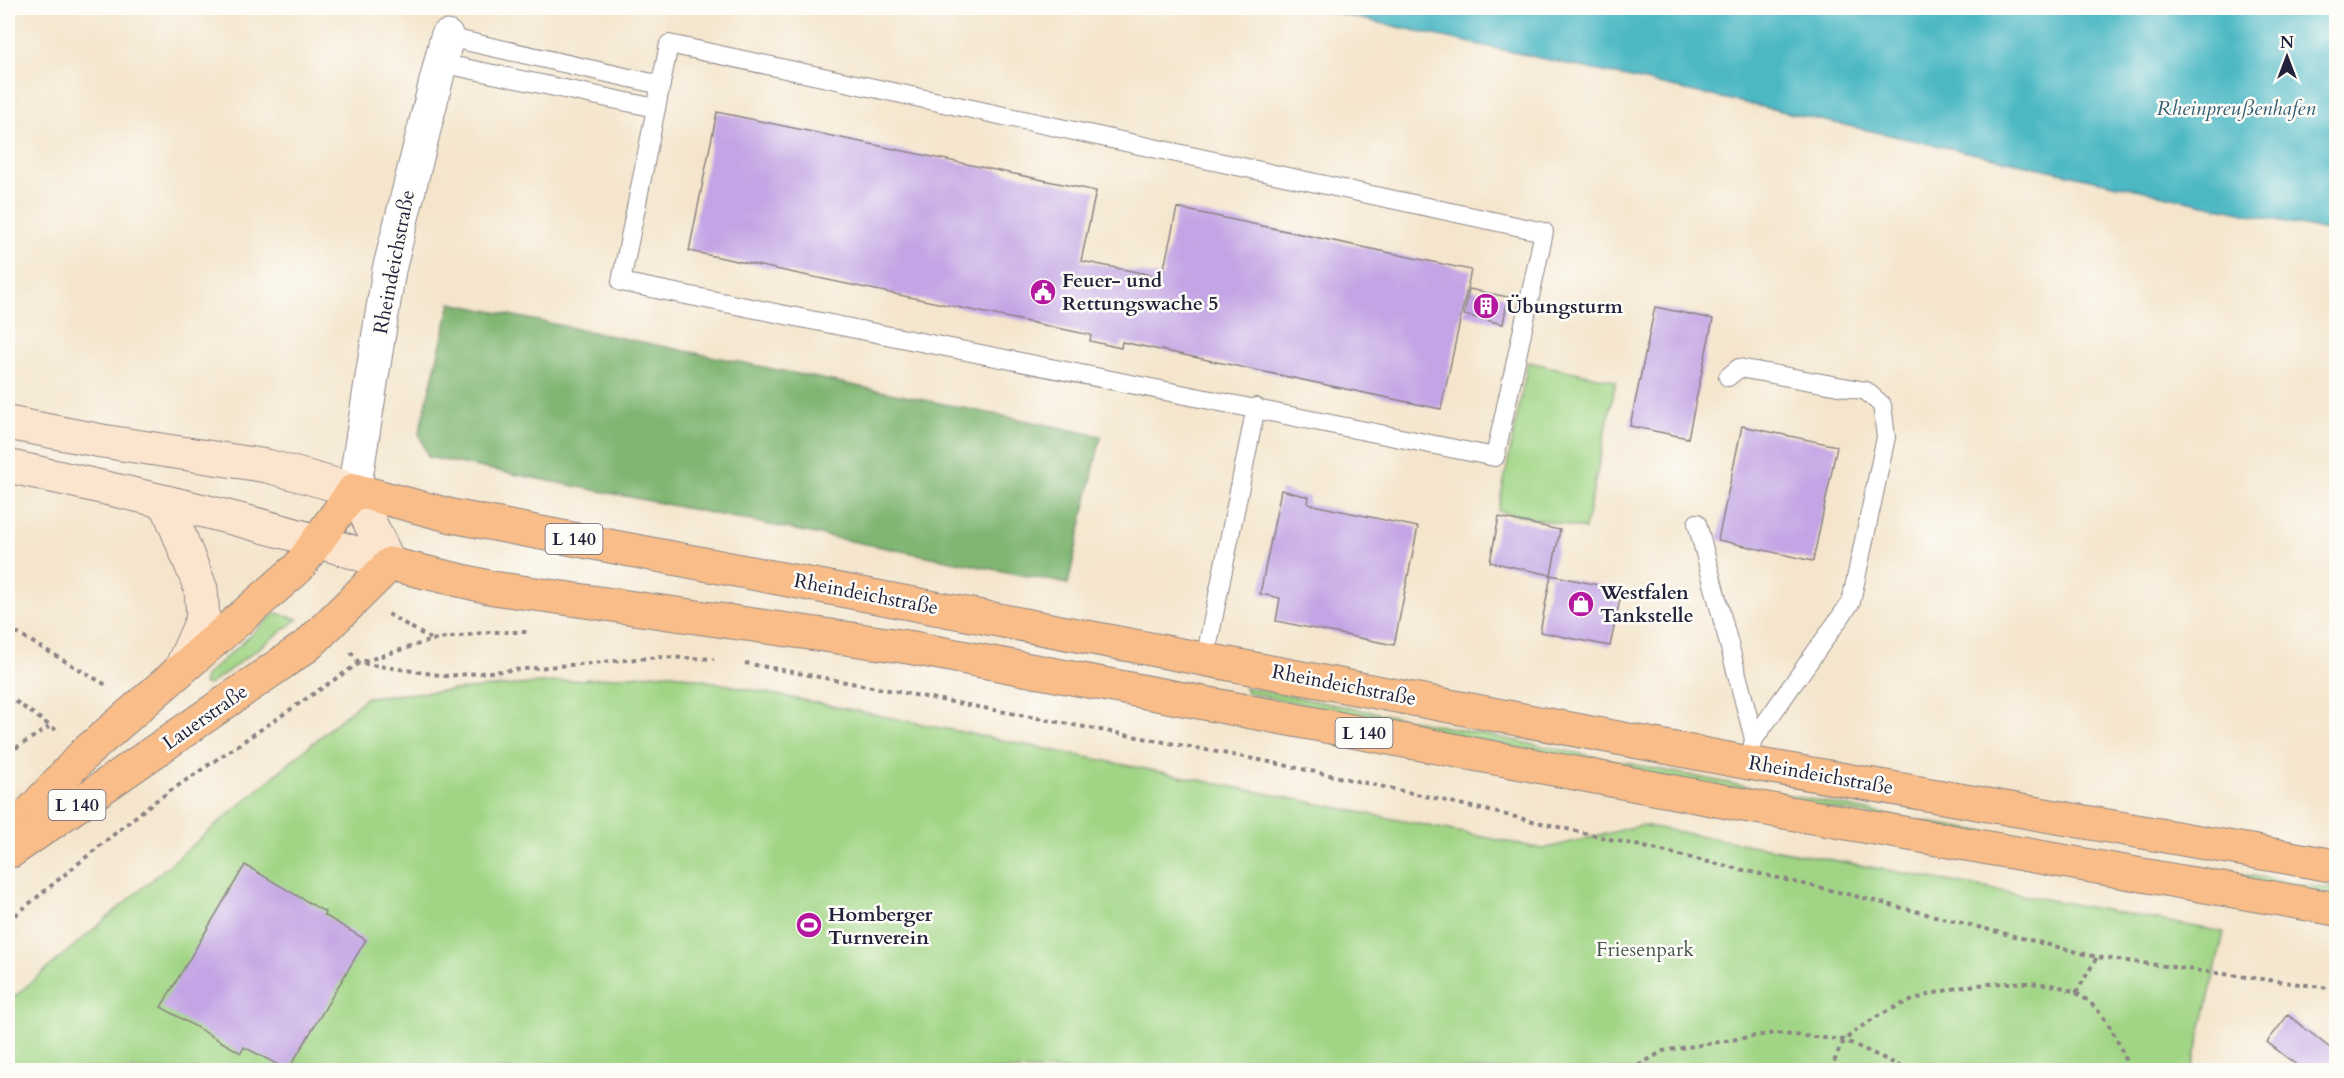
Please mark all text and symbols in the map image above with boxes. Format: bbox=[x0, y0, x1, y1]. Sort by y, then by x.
north arrow bbox=[2257, 27, 2317, 87]
text: N bbox=[2280, 32, 2294, 54]
water label: Rheinpreußenhafen bbox=[2156, 94, 2316, 123]
street label: Rheindeichstraße bbox=[367, 188, 421, 336]
place label: Feuer- und Rettungswache 5 bbox=[1062, 267, 1218, 317]
public building icon: Feuer- und Rettungswache 5 bbox=[1028, 277, 1058, 307]
building icon: Übungsturm bbox=[1471, 291, 1501, 321]
place label: Übungsturm bbox=[1506, 293, 1624, 320]
road number: L 140 bbox=[546, 524, 602, 554]
street label: Rheindeichstraße bbox=[792, 567, 940, 621]
place label: Westfalen Tankstelle bbox=[1599, 579, 1694, 629]
shop icon: Westfalen Tankstelle bbox=[1566, 589, 1596, 619]
street label: Rheindeichstraße bbox=[1270, 658, 1418, 712]
street label: Lauerstraße bbox=[157, 678, 253, 756]
road number: L 140 bbox=[1336, 718, 1392, 748]
street label: Rheindeichstraße bbox=[1747, 749, 1895, 801]
road number: L 140 bbox=[48, 790, 106, 820]
place label: Homberger Turnverein bbox=[828, 901, 933, 951]
sports icon: Homberger Turnverein bbox=[794, 910, 824, 940]
park label: Friesenpark bbox=[1596, 936, 1694, 963]

